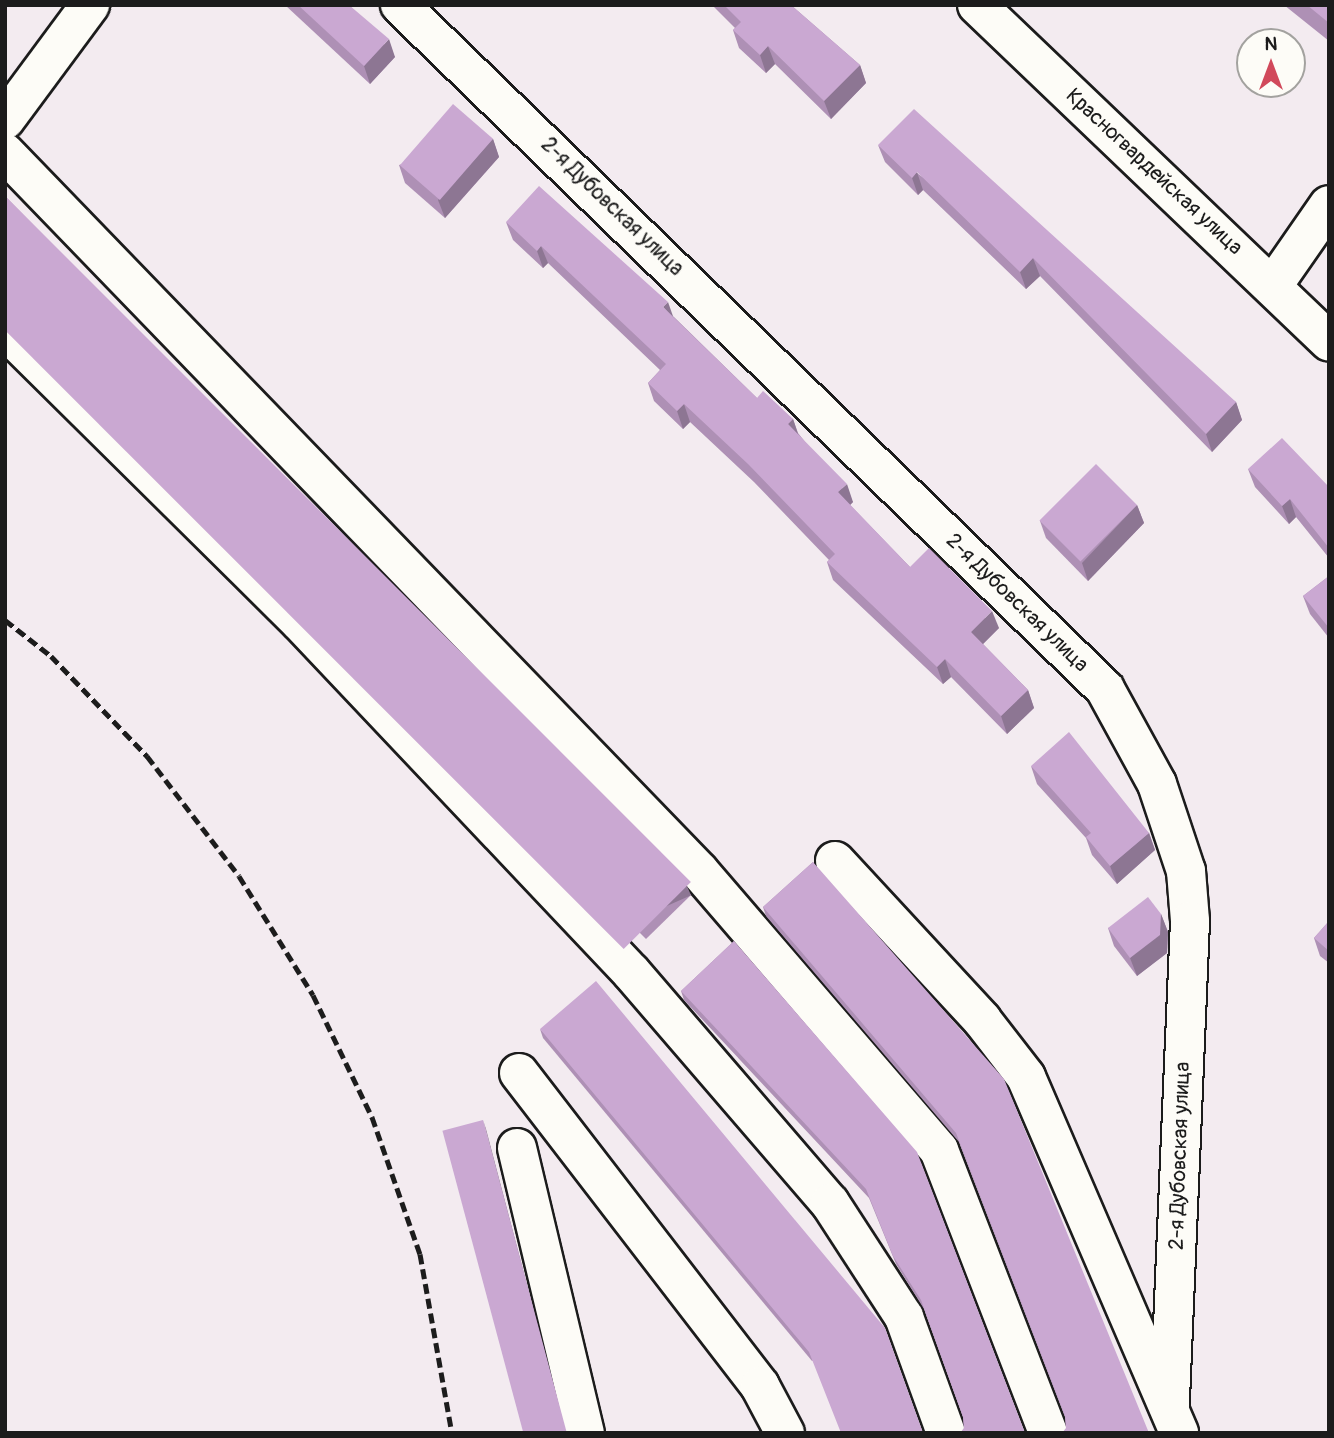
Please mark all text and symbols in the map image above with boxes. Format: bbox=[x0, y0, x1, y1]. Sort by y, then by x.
north arrow bbox=[1236, 28, 1306, 98]
text: N bbox=[1265, 32, 1277, 56]
street label: Красногвардейская улица bbox=[1060, 84, 1248, 260]
street label: 2-я Дубовская улица bbox=[536, 133, 688, 281]
street label: 2-я Дубовская улица bbox=[941, 529, 1093, 677]
street label: 2-я Дубовская улица bbox=[1164, 1061, 1196, 1251]

